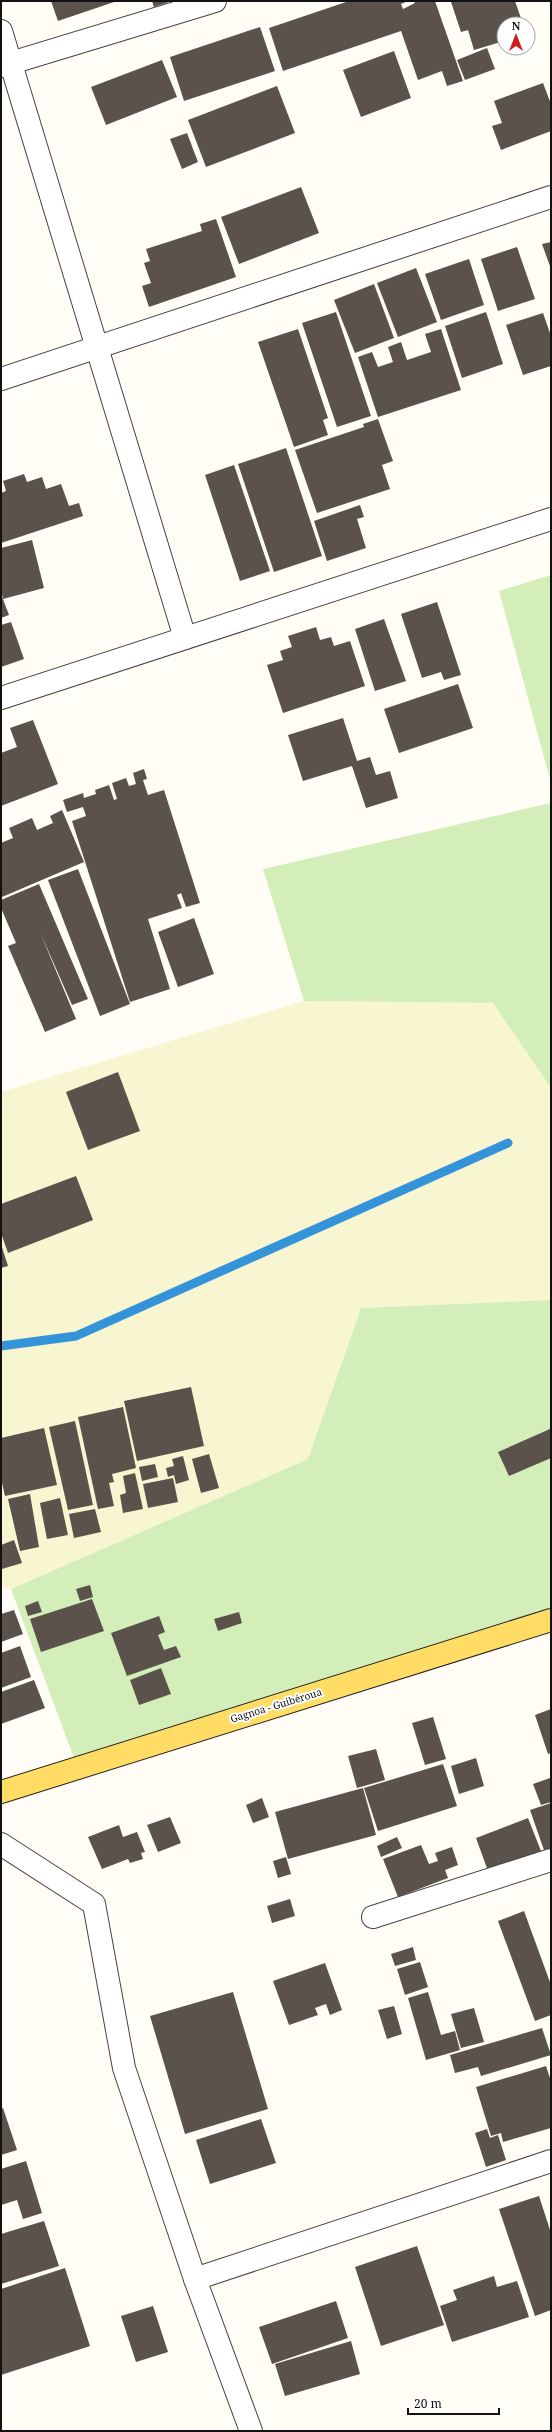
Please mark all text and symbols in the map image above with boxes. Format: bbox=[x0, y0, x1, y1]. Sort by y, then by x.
north arrow bbox=[496, 16, 536, 56]
text: N bbox=[512, 18, 521, 33]
street label: Gagnoa - Guibéroua bbox=[229, 1684, 324, 1726]
scale bar bbox=[408, 2390, 499, 2416]
text: 20 m bbox=[414, 2395, 442, 2412]

